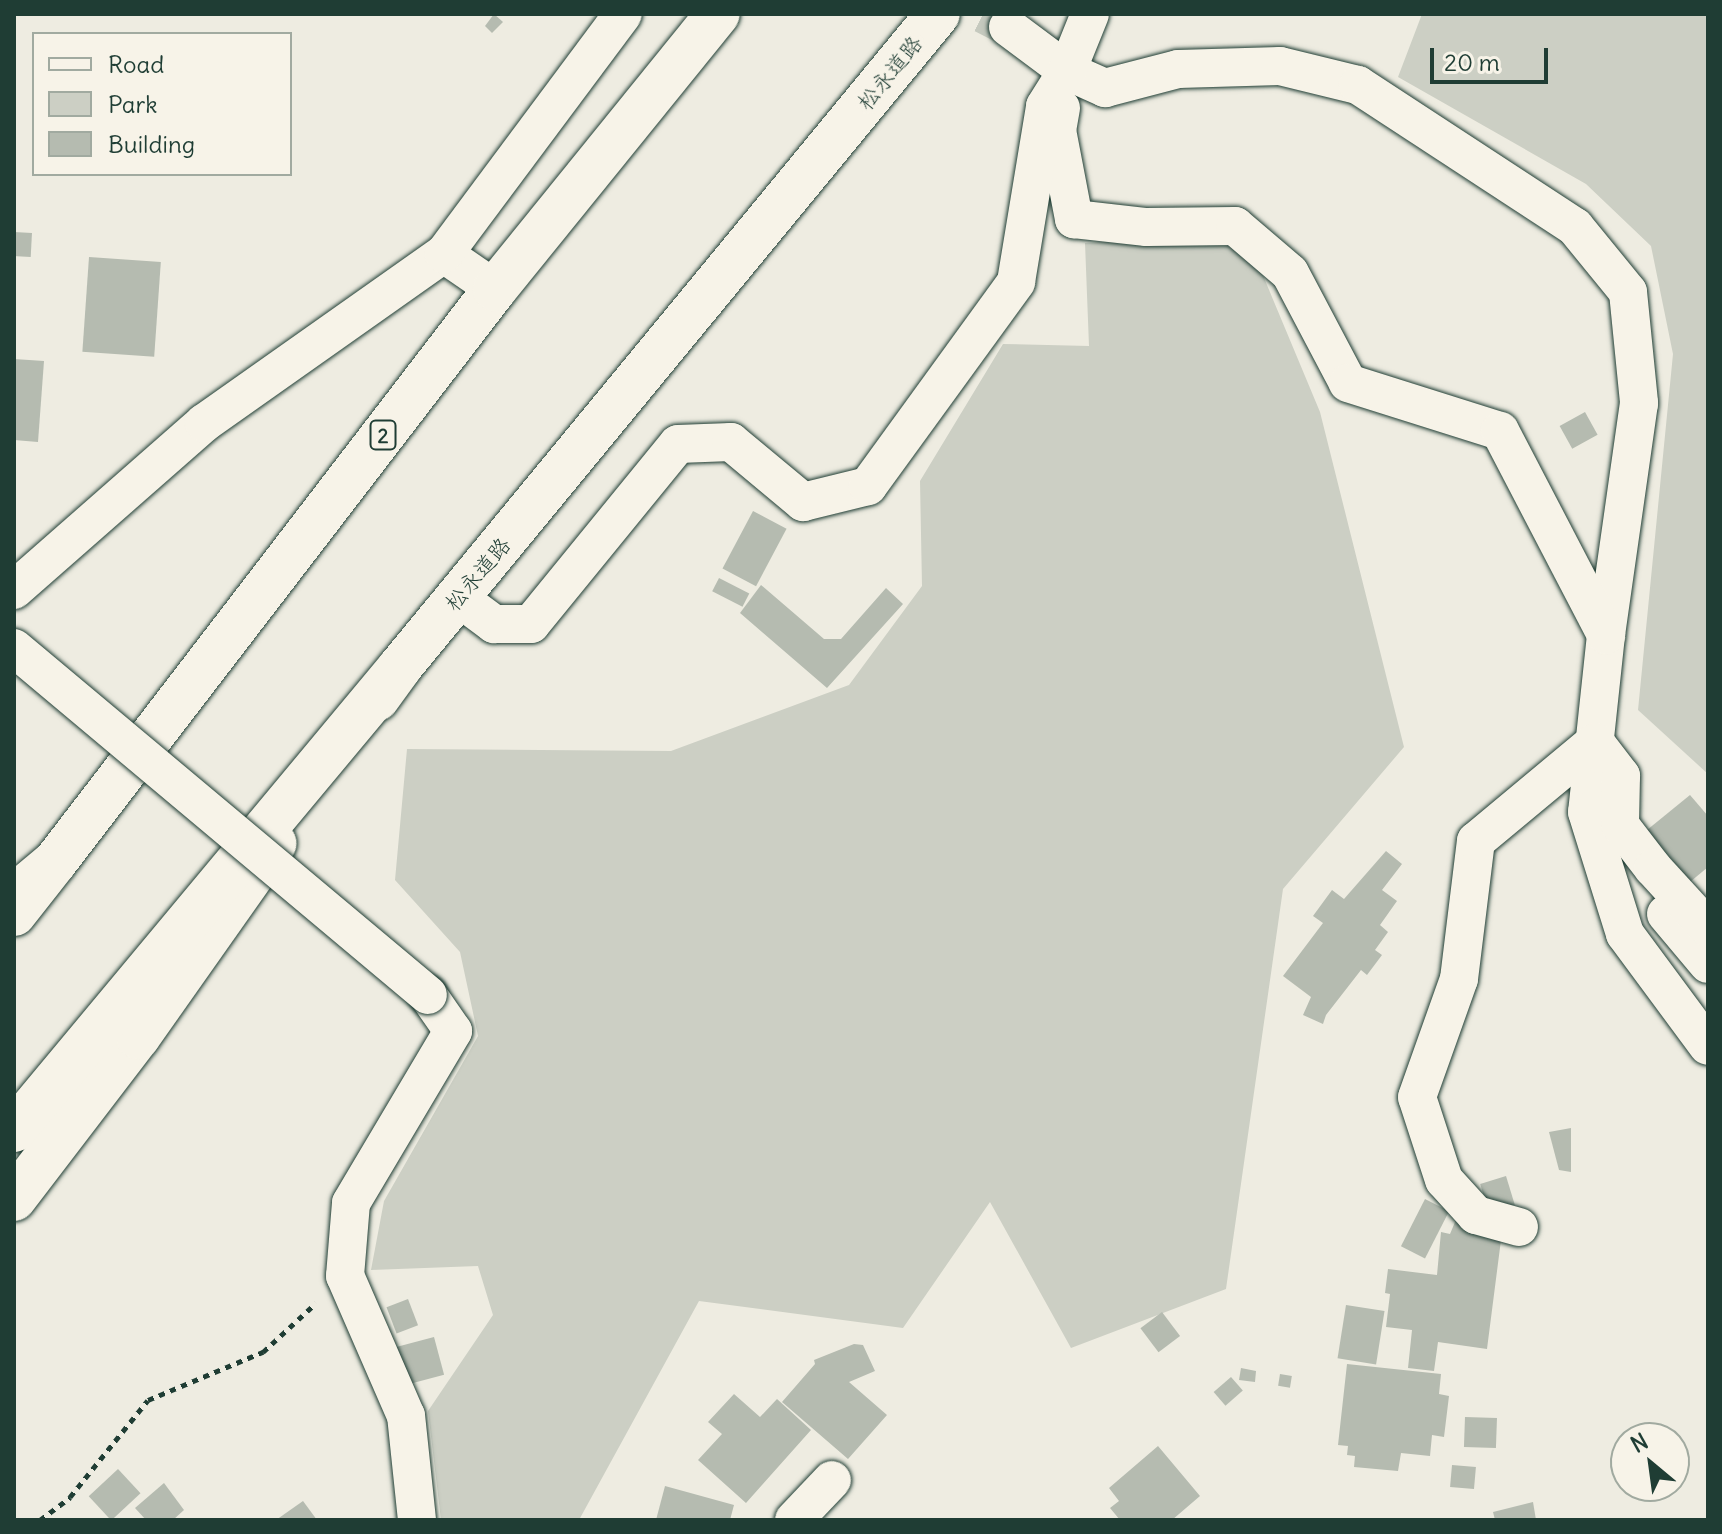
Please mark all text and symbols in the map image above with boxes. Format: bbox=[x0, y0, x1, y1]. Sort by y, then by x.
street label: 松永道路 bbox=[852, 30, 928, 116]
legend bbox=[32, 32, 292, 176]
scale bar bbox=[1434, 32, 1552, 82]
text: 20 m bbox=[1444, 47, 1500, 77]
text: Road bbox=[108, 49, 164, 79]
text: Park bbox=[108, 89, 158, 119]
text: Building bbox=[108, 129, 195, 159]
road number: 2 bbox=[369, 419, 397, 451]
street label: 松永道路 bbox=[440, 532, 516, 616]
north arrow bbox=[1610, 1422, 1690, 1502]
text: N bbox=[1626, 1427, 1653, 1459]

